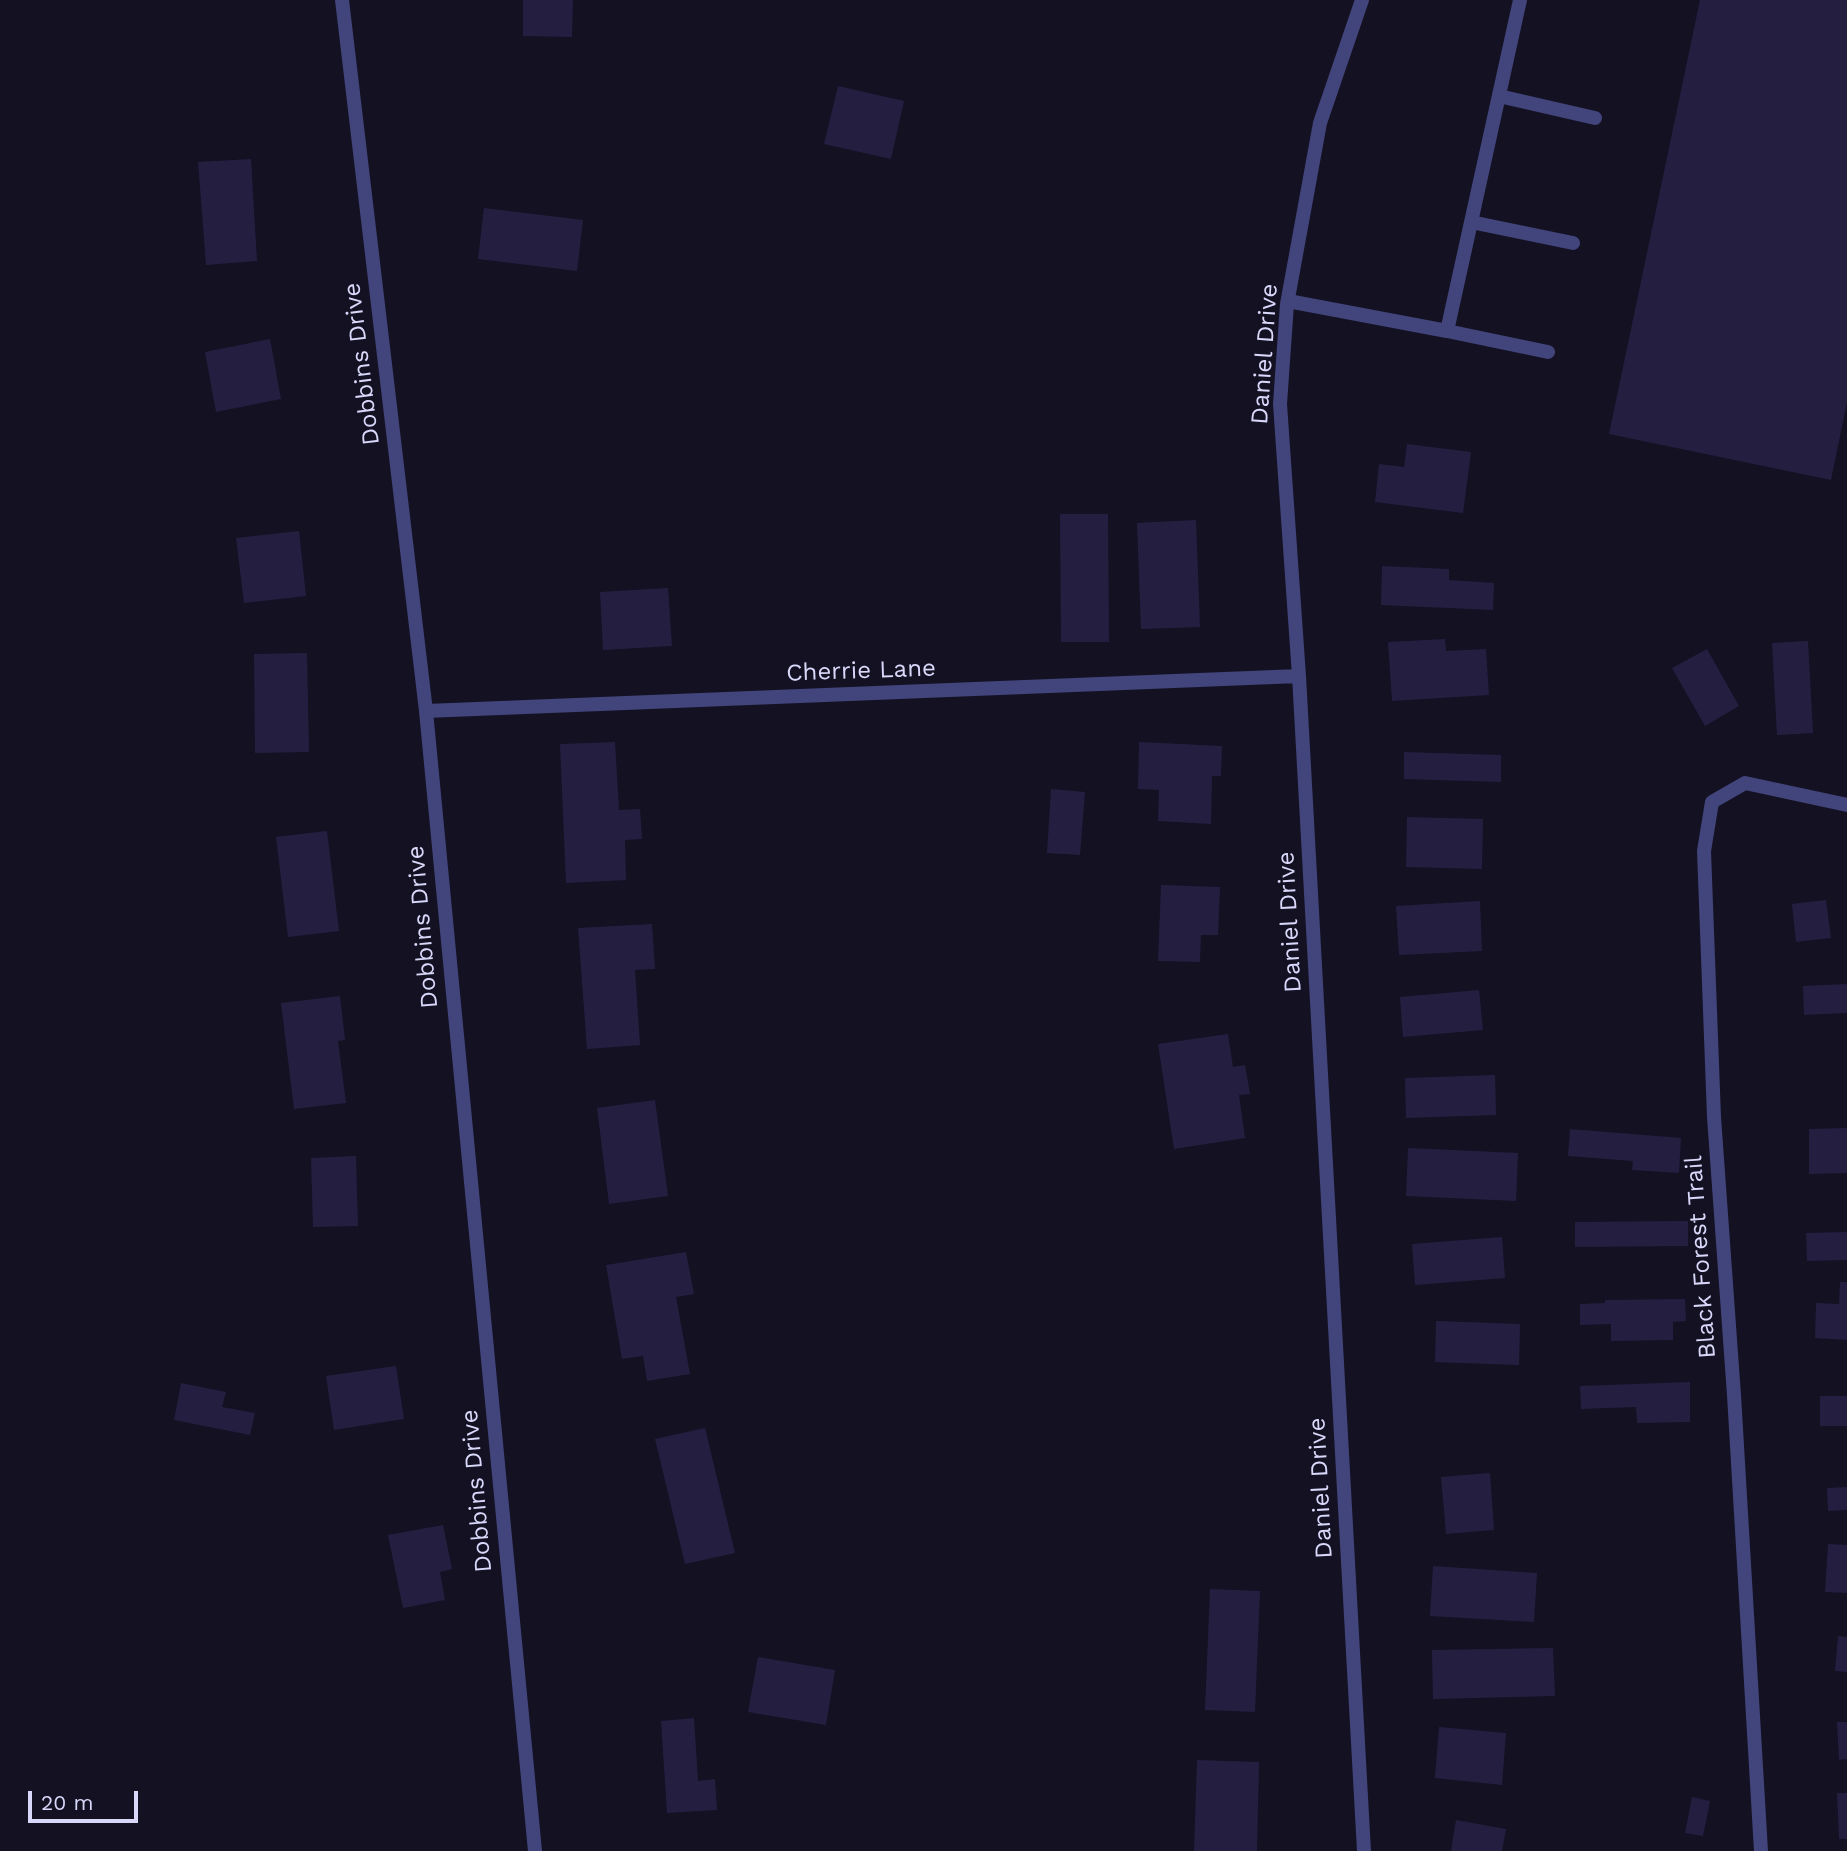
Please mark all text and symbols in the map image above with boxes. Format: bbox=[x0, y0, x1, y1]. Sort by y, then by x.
street label: Dobbins Drive bbox=[338, 281, 386, 447]
street label: Daniel Drive bbox=[1246, 283, 1284, 425]
street label: Cherrie Lane bbox=[786, 654, 936, 688]
street label: Dobbins Drive bbox=[402, 844, 444, 1010]
street label: Daniel Drive bbox=[1272, 851, 1308, 993]
street label: Black Forest Trail bbox=[1680, 1155, 1722, 1359]
street label: Dobbins Drive bbox=[456, 1408, 498, 1574]
street label: Daniel Drive bbox=[1303, 1417, 1339, 1559]
scale bar bbox=[32, 1778, 142, 1822]
text: 20 m bbox=[41, 1790, 93, 1815]

